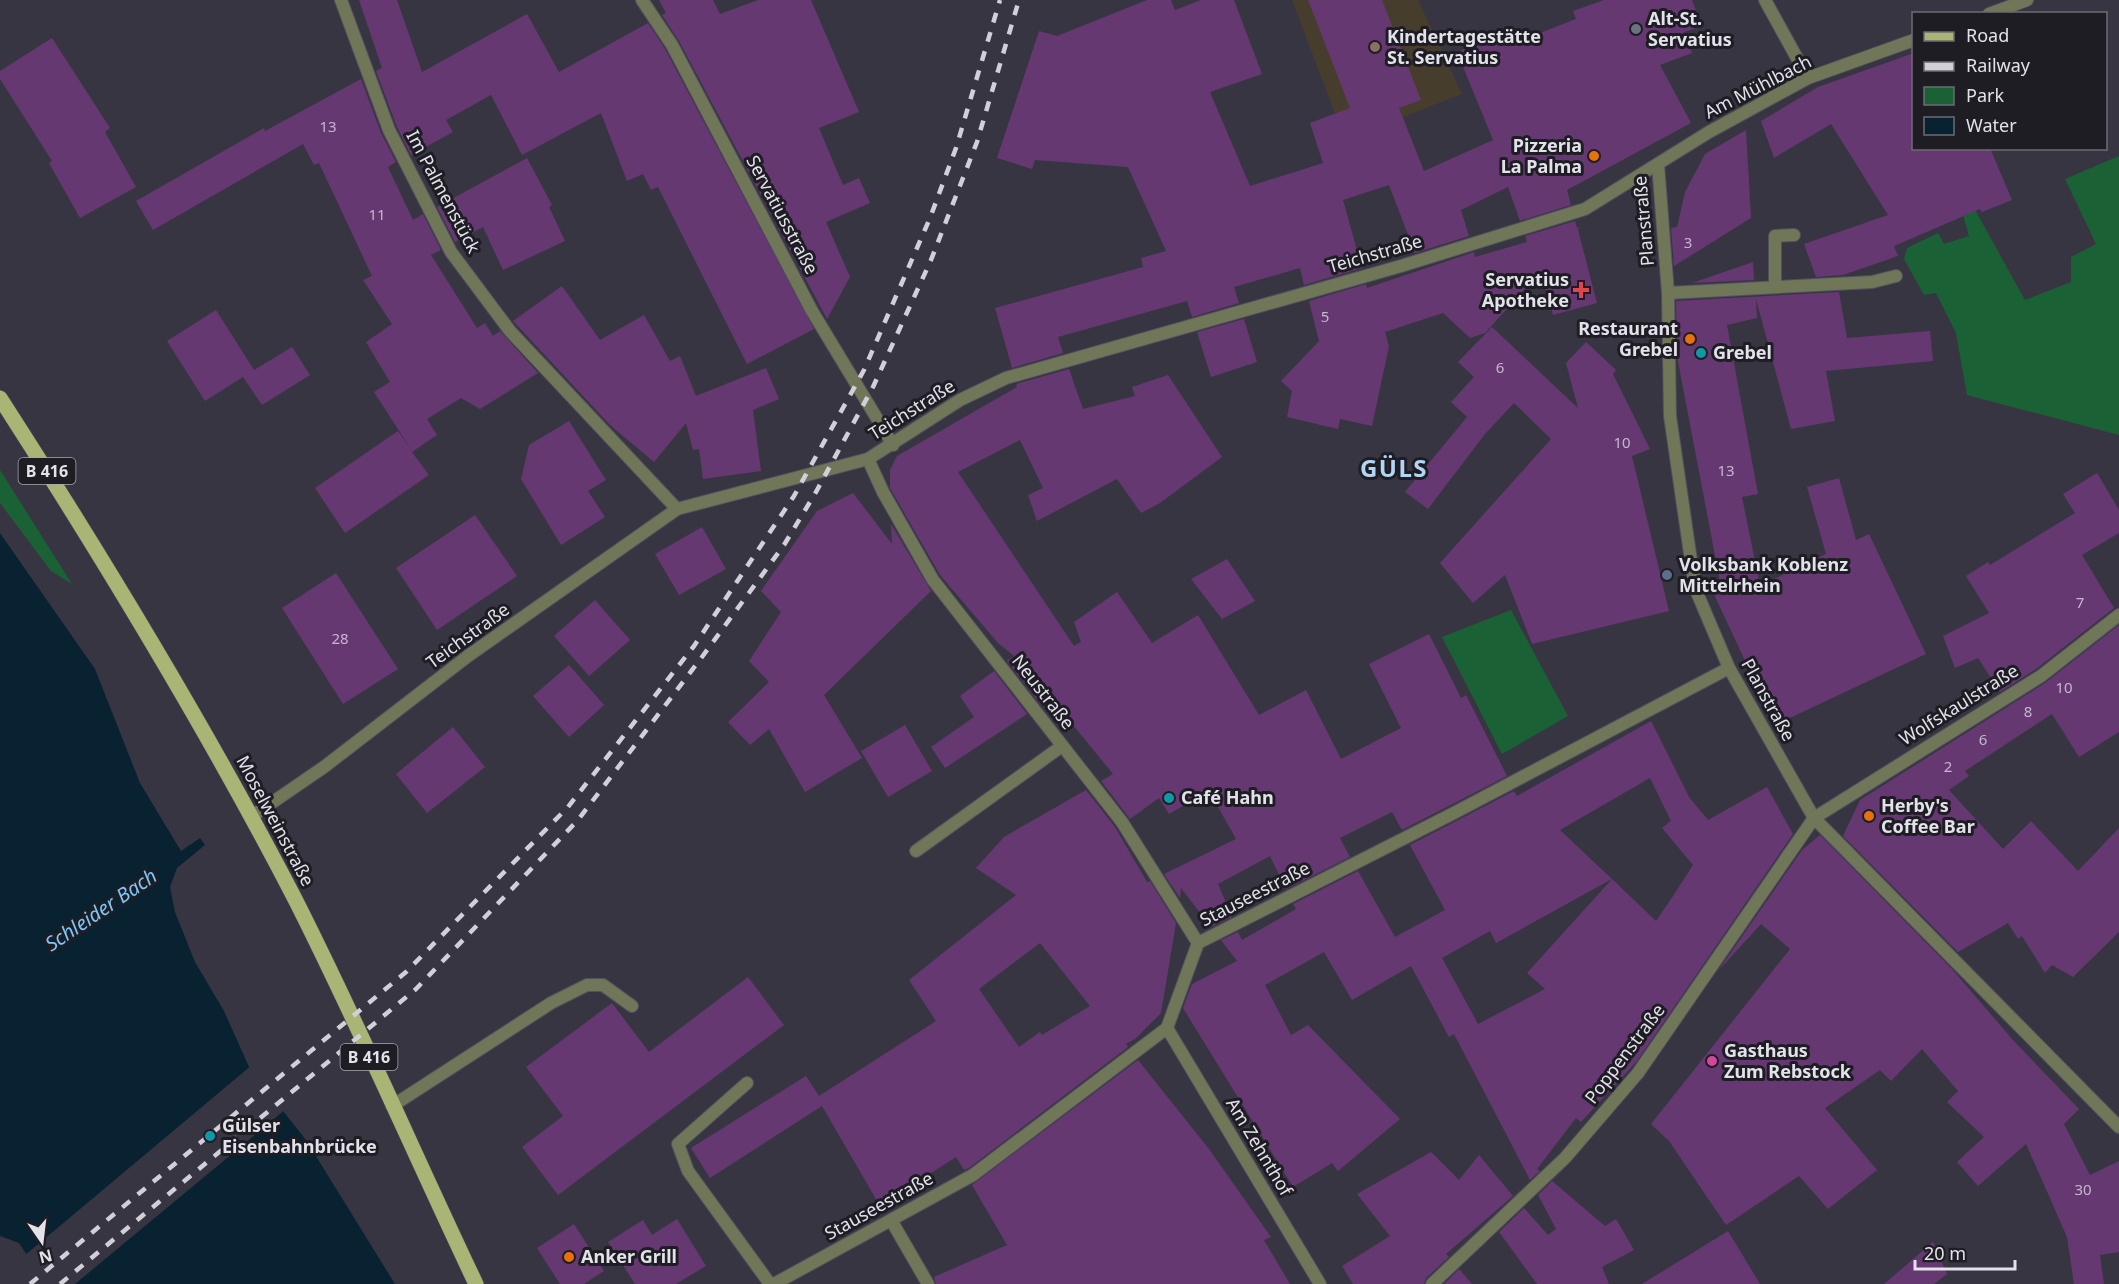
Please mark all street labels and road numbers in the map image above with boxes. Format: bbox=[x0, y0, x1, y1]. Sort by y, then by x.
street label: Am Mühlbach bbox=[1700, 49, 1815, 123]
street label: Im Palmenstück bbox=[401, 126, 487, 257]
street label: Servatiusstraße bbox=[741, 151, 824, 278]
street label: Planstraße bbox=[1627, 175, 1659, 267]
street label: Teichstraße bbox=[1325, 228, 1425, 278]
street label: Teichstraße bbox=[864, 373, 959, 445]
road number: B 416 bbox=[18, 458, 76, 484]
street label: Teichstraße bbox=[421, 597, 514, 673]
street label: Neustraße bbox=[1007, 649, 1081, 734]
street label: Planstraße bbox=[1736, 654, 1801, 745]
street label: Wolfskaulstraße bbox=[1894, 658, 2023, 750]
street label: Moselweinstraße bbox=[231, 751, 320, 890]
street label: Stauseestraße bbox=[1195, 855, 1314, 931]
street label: Poppenstraße bbox=[1579, 999, 1670, 1108]
road number: B 416 bbox=[340, 1044, 398, 1070]
street label: Am Zehnthof bbox=[1221, 1093, 1299, 1201]
street label: Stauseestraße bbox=[820, 1165, 937, 1245]

